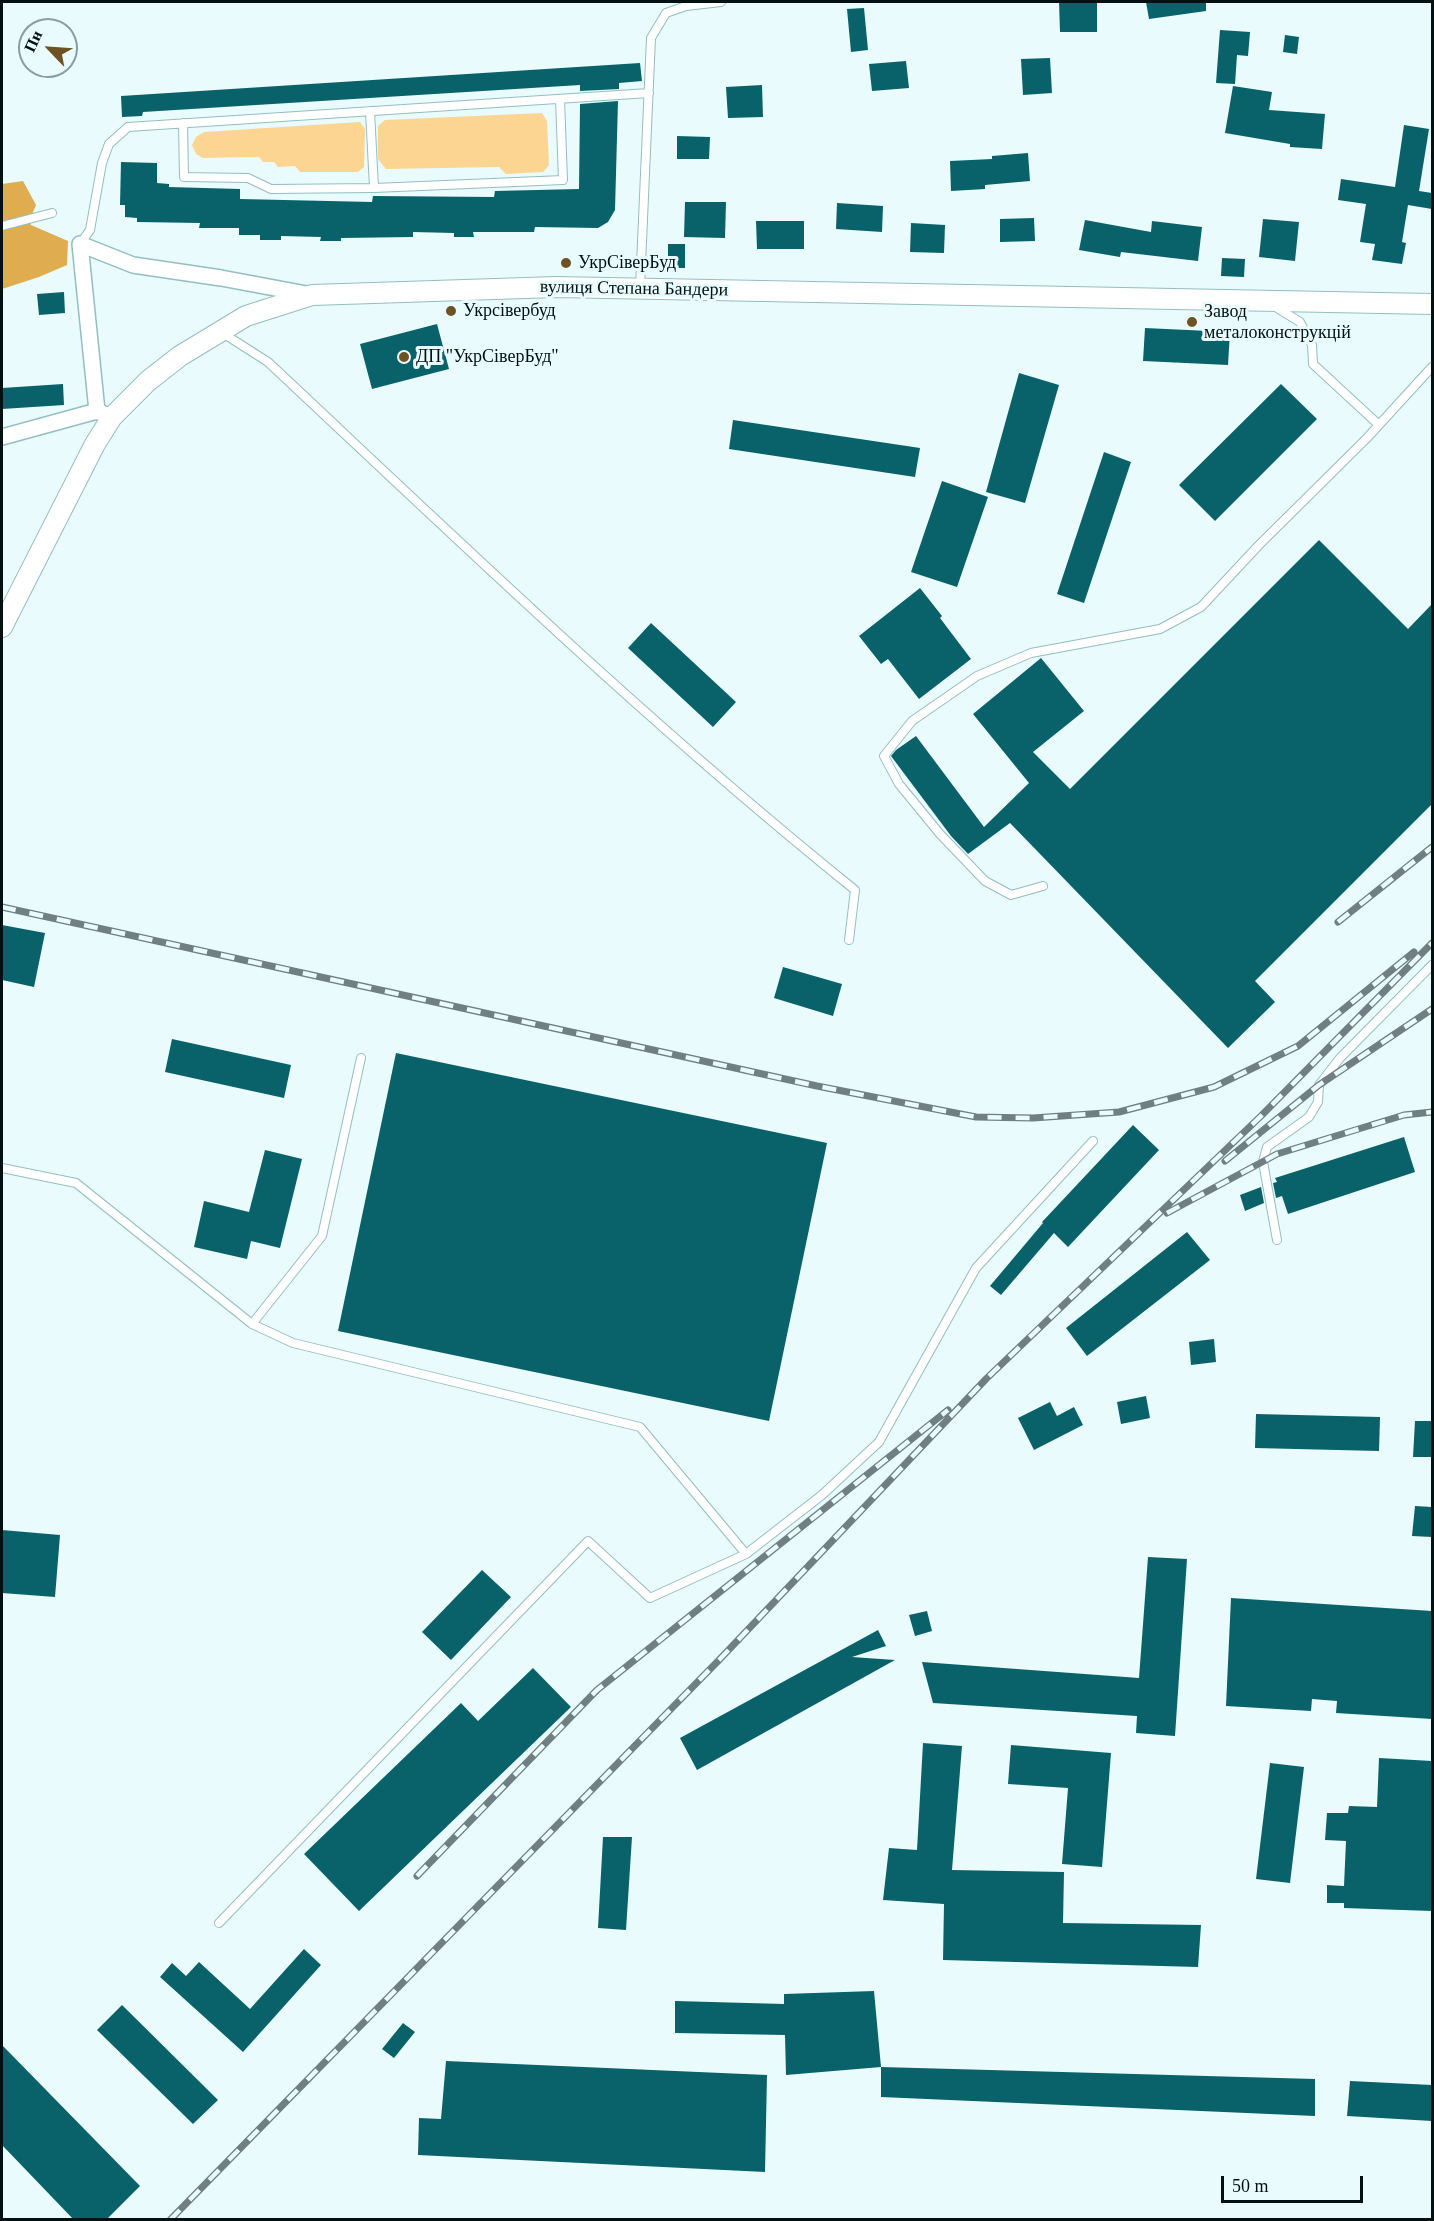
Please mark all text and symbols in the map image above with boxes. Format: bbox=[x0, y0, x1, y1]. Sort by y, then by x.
north arrow bbox=[18, 18, 78, 78]
text: Пн bbox=[21, 28, 45, 54]
place label: УкрСіверБуд bbox=[578, 252, 676, 274]
marker: УкрСіверБуд bbox=[559, 256, 573, 270]
street label: вулиця Степана Бандери bbox=[540, 277, 728, 301]
place label: Укрсівербуд bbox=[463, 300, 556, 322]
place label: Завод металоконструкцій bbox=[1204, 301, 1351, 344]
marker: Укрсівербуд bbox=[444, 304, 458, 318]
marker: Завод металоконструкцій bbox=[1185, 315, 1199, 329]
place label: ДП "УкрСіверБуд" bbox=[416, 346, 559, 368]
marker: ДП "УкрСіверБуд" bbox=[397, 350, 411, 364]
scale bar bbox=[1224, 2164, 1366, 2202]
text: 50 m bbox=[1232, 2176, 1269, 2196]

